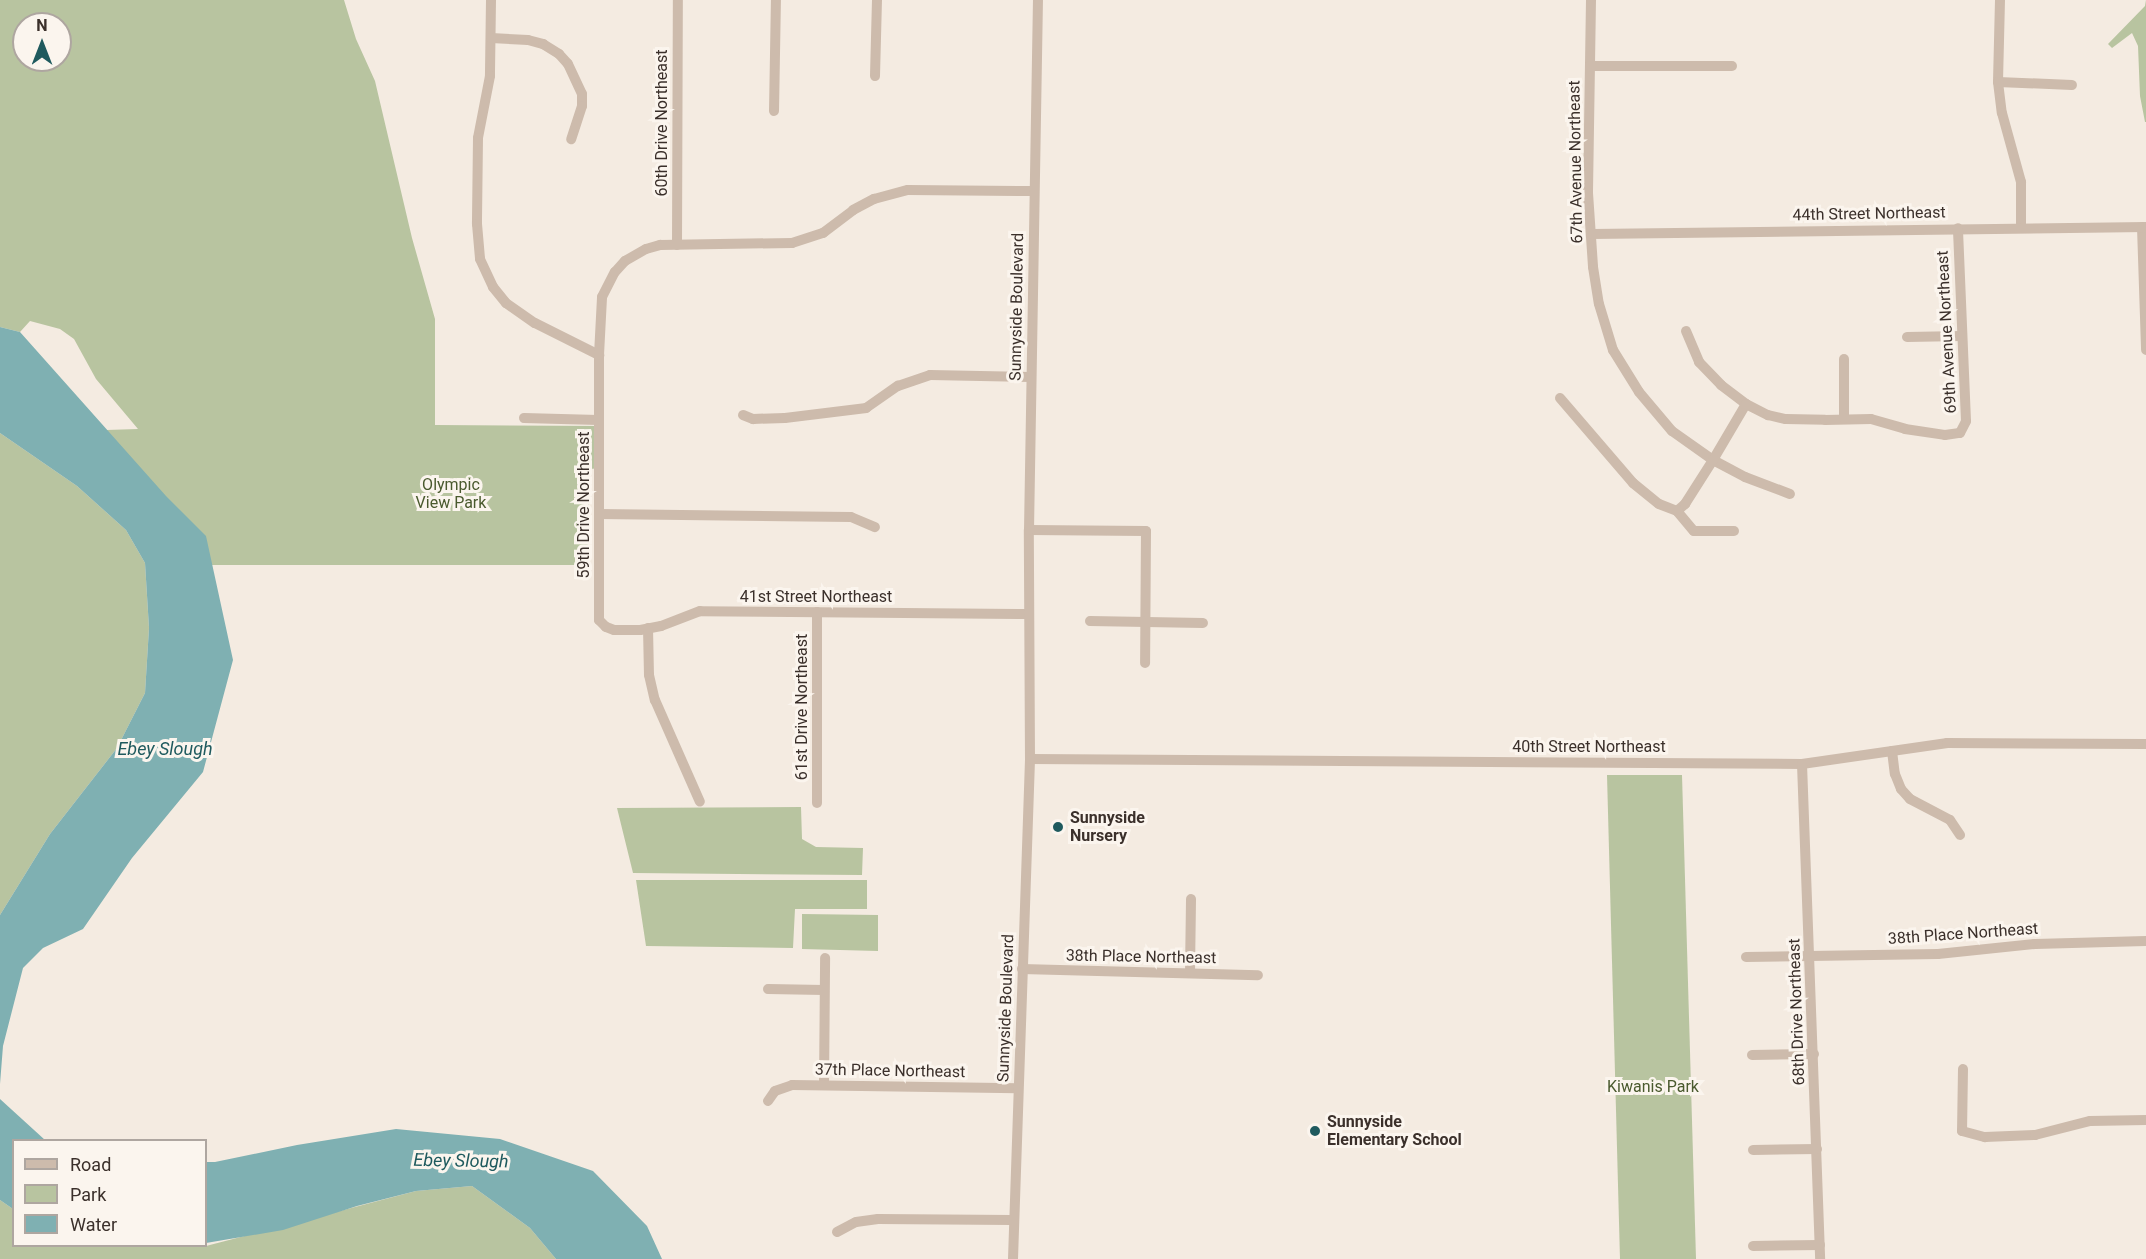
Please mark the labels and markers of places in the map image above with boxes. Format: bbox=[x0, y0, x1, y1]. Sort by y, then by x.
place label: Sunnyside Nursery bbox=[1070, 808, 1145, 846]
marker: Sunnyside Nursery bbox=[1051, 820, 1065, 834]
place label: Sunnyside Elementary School bbox=[1327, 1112, 1462, 1150]
marker: Sunnyside Elementary School bbox=[1308, 1124, 1322, 1138]

